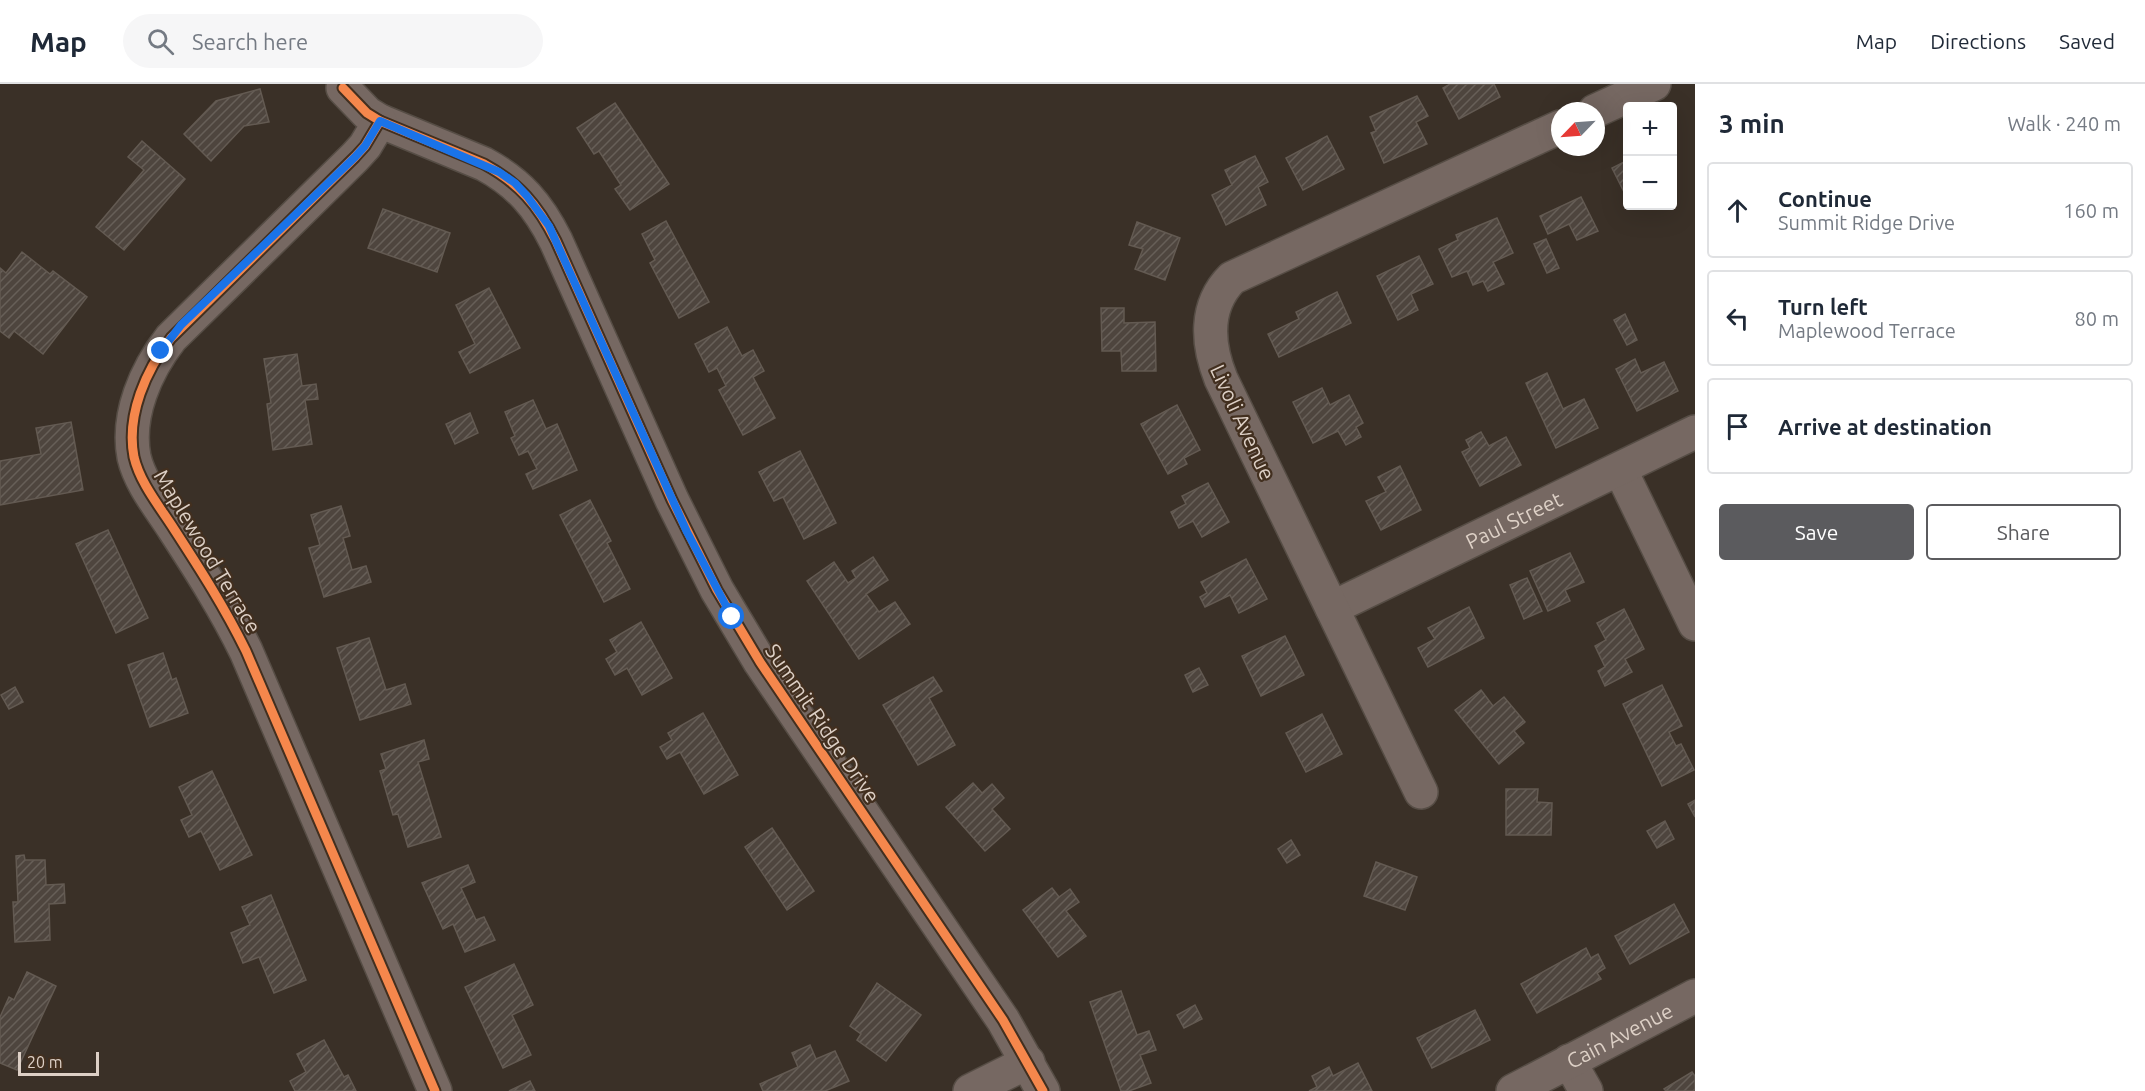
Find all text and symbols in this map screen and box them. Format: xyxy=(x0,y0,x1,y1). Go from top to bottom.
search box xyxy=(123,14,543,68)
icon: search xyxy=(144,25,177,58)
text: Map xyxy=(30,26,87,57)
text: Search here xyxy=(192,29,308,54)
text: Map xyxy=(1856,29,1897,53)
text: Directions xyxy=(1930,29,2026,53)
text: Saved xyxy=(2059,29,2115,53)
north arrow xyxy=(1551,102,1605,156)
map controls xyxy=(1623,102,1677,210)
button: + xyxy=(1623,102,1677,156)
text: 3 min xyxy=(1719,109,1785,138)
text: Walk · 240 m xyxy=(2008,112,2121,135)
button: − xyxy=(1623,156,1677,210)
text: Continue xyxy=(1778,186,1872,211)
icon: ahead xyxy=(1721,194,1754,227)
text: 160 m xyxy=(2063,199,2119,222)
text: Summit Ridge Drive xyxy=(1778,211,1955,234)
text: Turn left xyxy=(1778,294,1868,319)
icon: left xyxy=(1721,302,1754,335)
text: 80 m xyxy=(2075,307,2119,330)
text: Maplewood Terrace xyxy=(1778,319,1956,342)
route end xyxy=(147,337,173,363)
street label: Livoli Avenue xyxy=(1206,361,1280,483)
icon: arrive xyxy=(1721,410,1754,443)
text: Arrive at destination xyxy=(1778,414,1992,439)
street label: Maplewood Terrace xyxy=(150,465,266,637)
street label: Paul Street xyxy=(1462,486,1566,553)
button: Save xyxy=(1719,504,1914,560)
button: Share xyxy=(1926,504,2121,560)
route start xyxy=(718,603,744,629)
street label: Summit Ridge Drive xyxy=(761,639,885,807)
street label: Cain Avenue xyxy=(1562,998,1677,1073)
scale bar xyxy=(18,1049,99,1076)
text: 20 m xyxy=(27,1053,63,1071)

